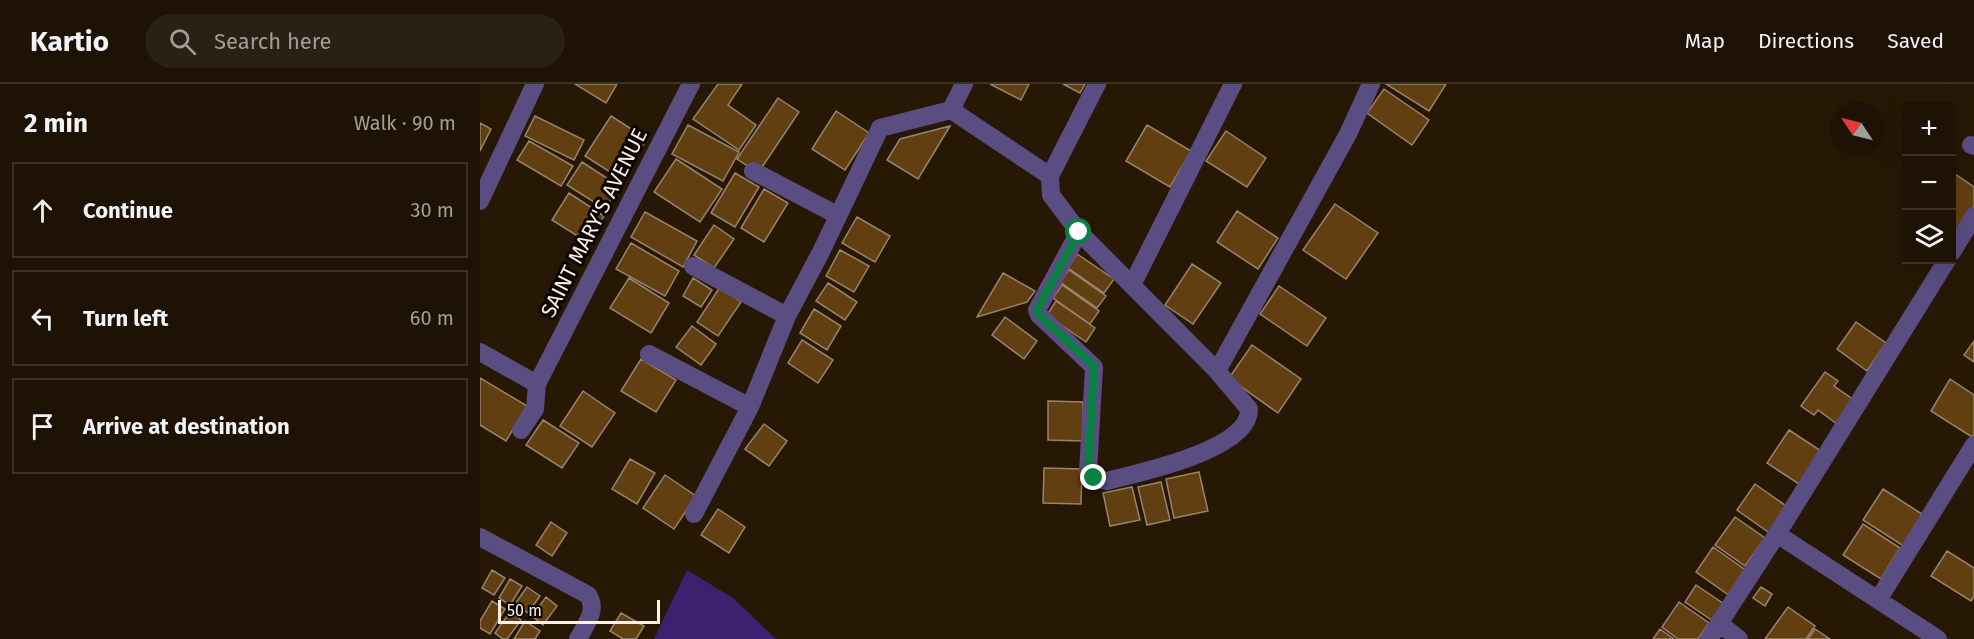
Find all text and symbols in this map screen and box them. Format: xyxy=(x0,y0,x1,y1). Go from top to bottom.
search box xyxy=(145,14,565,68)
text: Kartio xyxy=(30,25,109,58)
icon: search xyxy=(166,25,199,58)
text: Search here xyxy=(214,28,332,55)
text: Map xyxy=(1685,28,1725,54)
text: Directions xyxy=(1758,28,1854,54)
text: Saved xyxy=(1887,28,1944,54)
north arrow xyxy=(1830,102,1884,156)
map controls xyxy=(1902,102,1956,264)
button: + xyxy=(1902,102,1956,156)
text: 2 min xyxy=(24,108,88,139)
text: Walk · 90 m xyxy=(354,111,456,135)
street label: SAINT MARY'S AVENUE xyxy=(535,124,653,322)
button: − xyxy=(1902,156,1956,210)
icon: ahead xyxy=(26,194,59,227)
text: Continue xyxy=(83,197,173,224)
text: 30 m xyxy=(410,198,454,222)
button: layers xyxy=(1902,210,1956,264)
route start xyxy=(1065,218,1091,244)
icon: left xyxy=(26,302,59,335)
text: Turn left xyxy=(83,305,168,332)
text: 60 m xyxy=(410,306,454,330)
icon: arrive xyxy=(26,410,59,443)
text: Arrive at destination xyxy=(83,413,290,440)
route end xyxy=(1080,464,1106,490)
scale bar xyxy=(498,597,660,624)
text: 50 m xyxy=(507,601,542,620)

